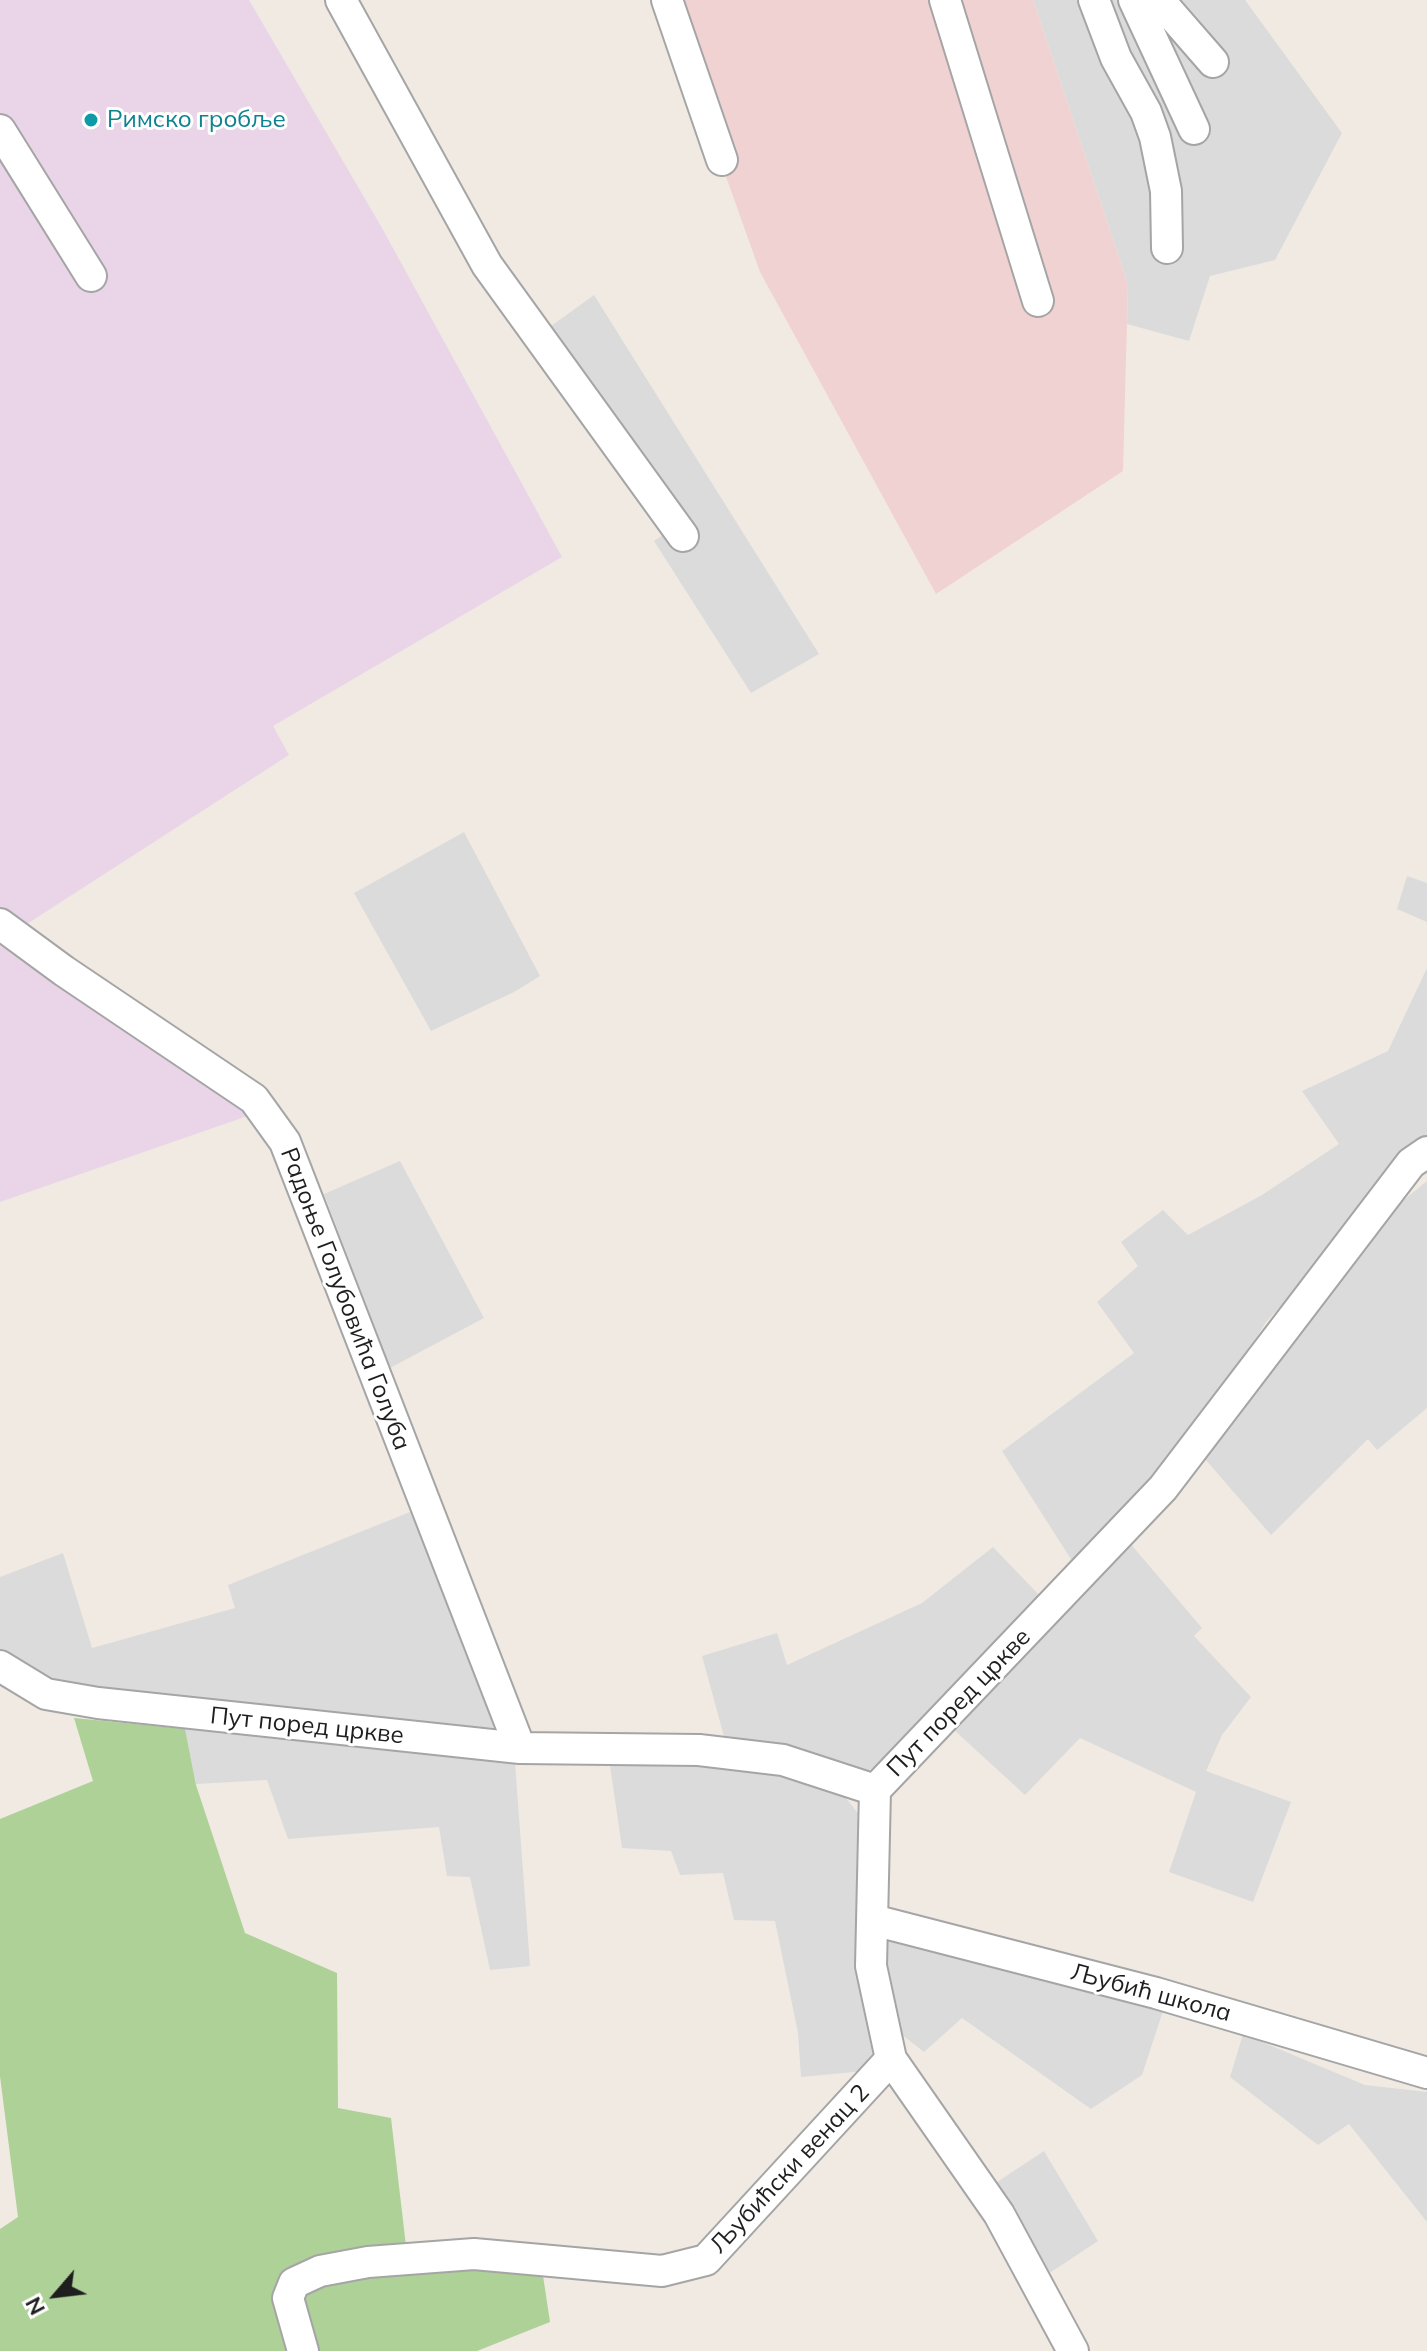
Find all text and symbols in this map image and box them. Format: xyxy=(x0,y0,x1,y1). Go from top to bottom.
place label: Римско гробље xyxy=(107,106,286,134)
marker: Римско гробље xyxy=(82,111,100,129)
street label: Радоње Голубовића Голуба xyxy=(274,1144,416,1454)
street label: Пут поред цркве xyxy=(881,1623,1037,1783)
street label: Пут поред цркве xyxy=(209,1702,405,1750)
street label: Љубић школа xyxy=(1068,1958,1234,2028)
street label: Љубићски венац 2 xyxy=(704,2079,876,2259)
north arrow xyxy=(16,2255,96,2335)
text: N xyxy=(19,2292,51,2320)

